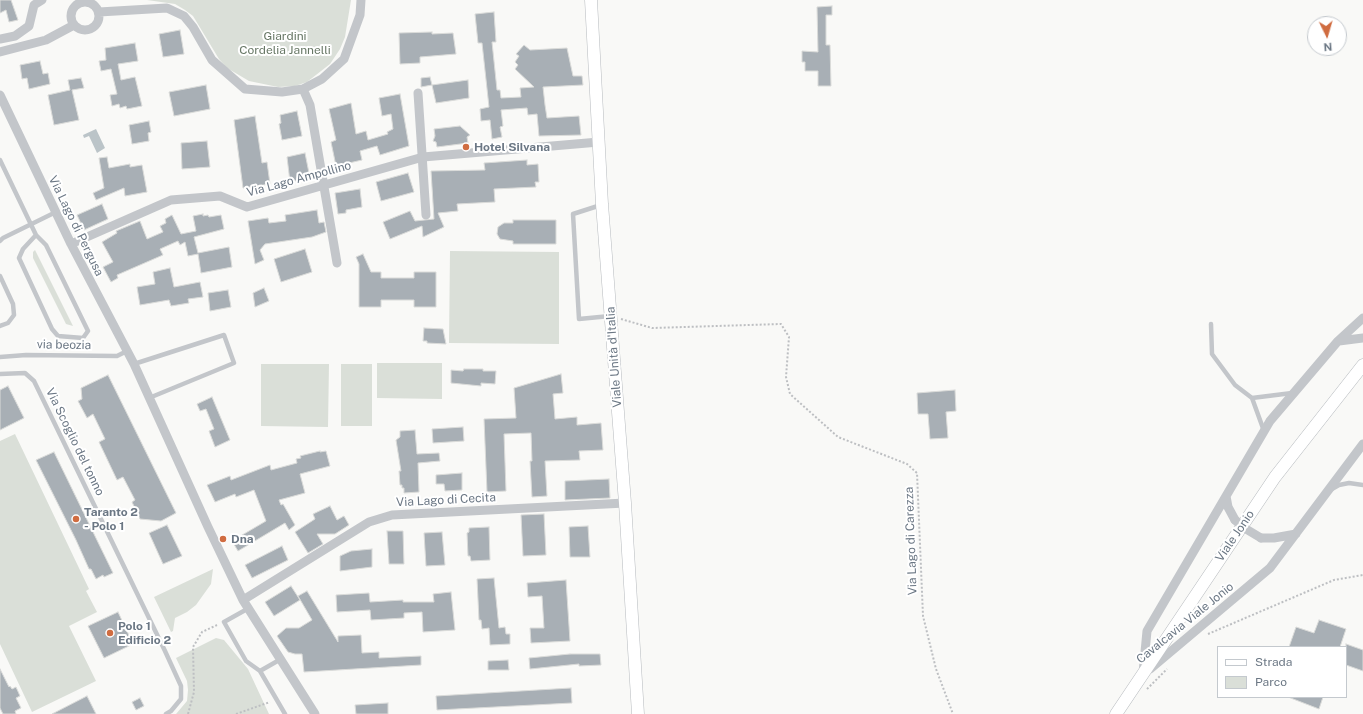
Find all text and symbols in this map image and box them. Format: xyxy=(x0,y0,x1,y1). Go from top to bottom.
north arrow xyxy=(1307,16,1347,56)
park label: Giardini Cordelia Jannelli xyxy=(239,29,331,57)
text: N xyxy=(1323,41,1333,53)
place label: Hotel Silvana xyxy=(474,140,550,154)
marker: Hotel Silvana xyxy=(461,142,471,152)
street label: Via Lago Ampollino xyxy=(245,158,353,200)
street label: Via Lago di Pergusa xyxy=(45,173,107,279)
street label: Viale Unità d'Italia xyxy=(603,306,625,408)
street label: via beozia xyxy=(37,337,91,353)
street label: Via Scoglio del tonno xyxy=(43,386,107,498)
street label: Via Lago di Carezza xyxy=(902,487,920,595)
street label: Via Lago di Cecita xyxy=(396,490,496,510)
place label: Taranto 2 - Polo 1 xyxy=(84,505,138,533)
street label: Viale Jonio xyxy=(1213,508,1257,564)
marker: Taranto 2 - Polo 1 xyxy=(71,514,81,524)
place label: Dna xyxy=(231,532,254,546)
marker: Dna xyxy=(218,534,228,544)
street label: Cavalcavia Viale Jonio xyxy=(1134,579,1236,667)
place label: Polo 1 Edificio 2 xyxy=(118,619,171,647)
marker: Polo 1 Edificio 2 xyxy=(105,628,115,638)
legend xyxy=(1217,646,1347,698)
text: Strada xyxy=(1255,655,1292,669)
text: Parco xyxy=(1255,675,1287,689)

